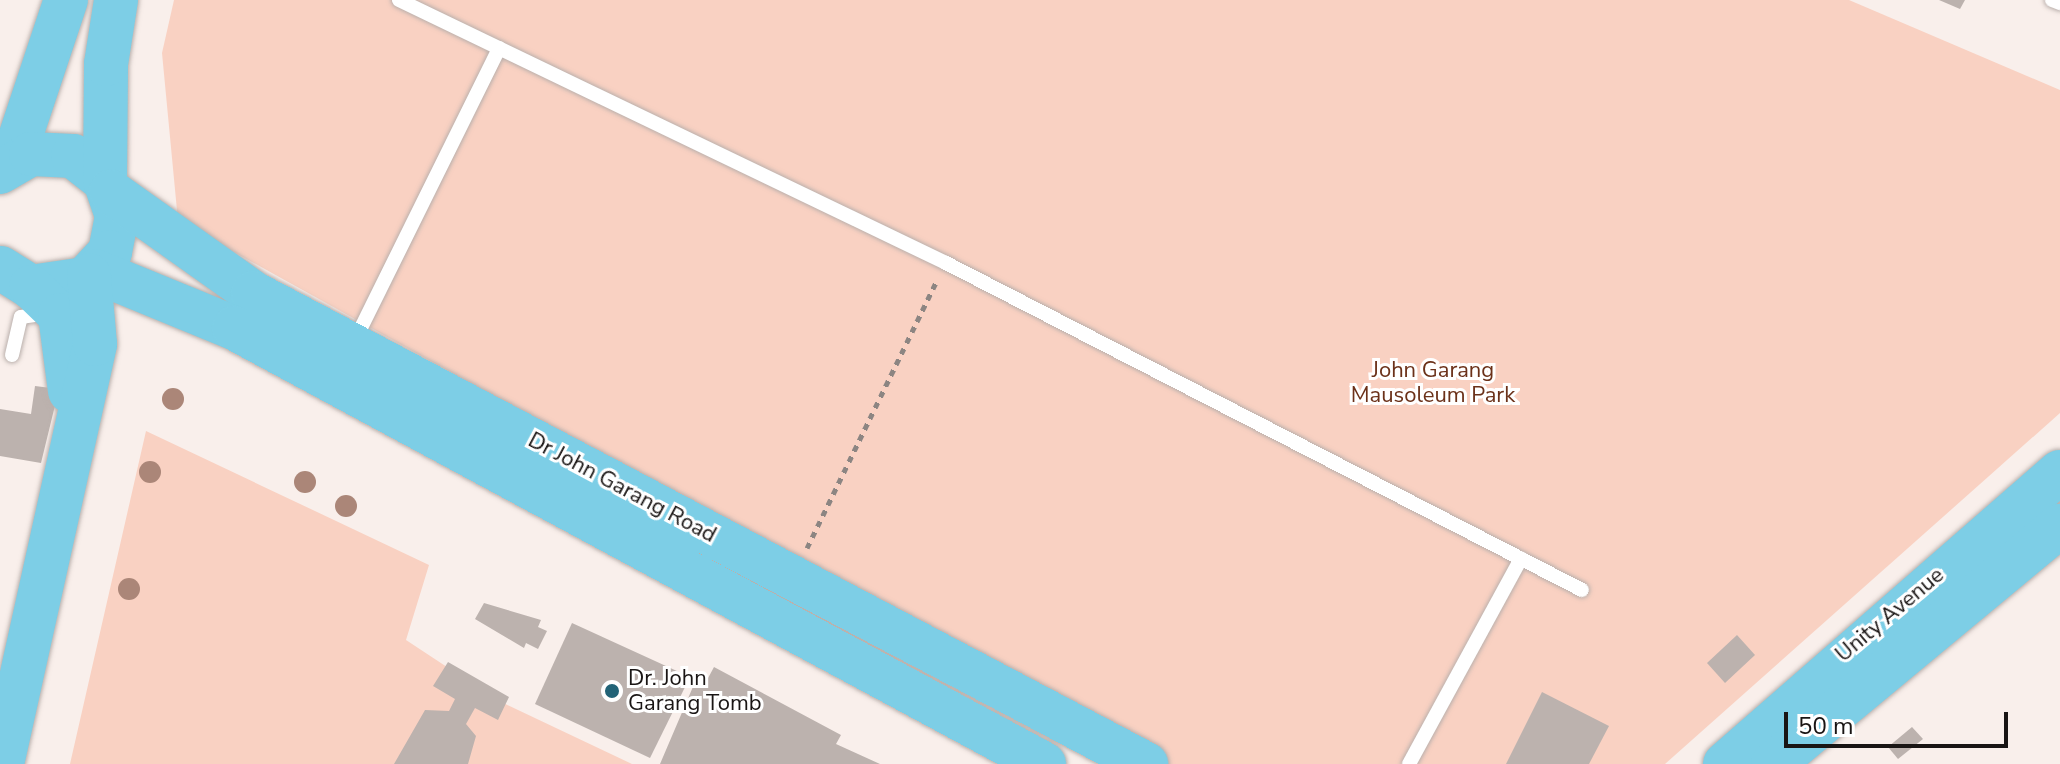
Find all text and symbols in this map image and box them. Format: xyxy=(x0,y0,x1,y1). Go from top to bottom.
park label: John Garang Mausoleum Park xyxy=(1351,357,1515,408)
street label: Dr John Garang Road xyxy=(523,427,721,549)
street label: Unity Avenue xyxy=(1830,562,1950,668)
place label: Dr. John Garang Tomb xyxy=(628,665,762,716)
marker: Dr. John Garang Tomb xyxy=(603,682,621,700)
scale bar xyxy=(1788,696,2012,746)
text: 50 m xyxy=(1798,710,1854,742)

